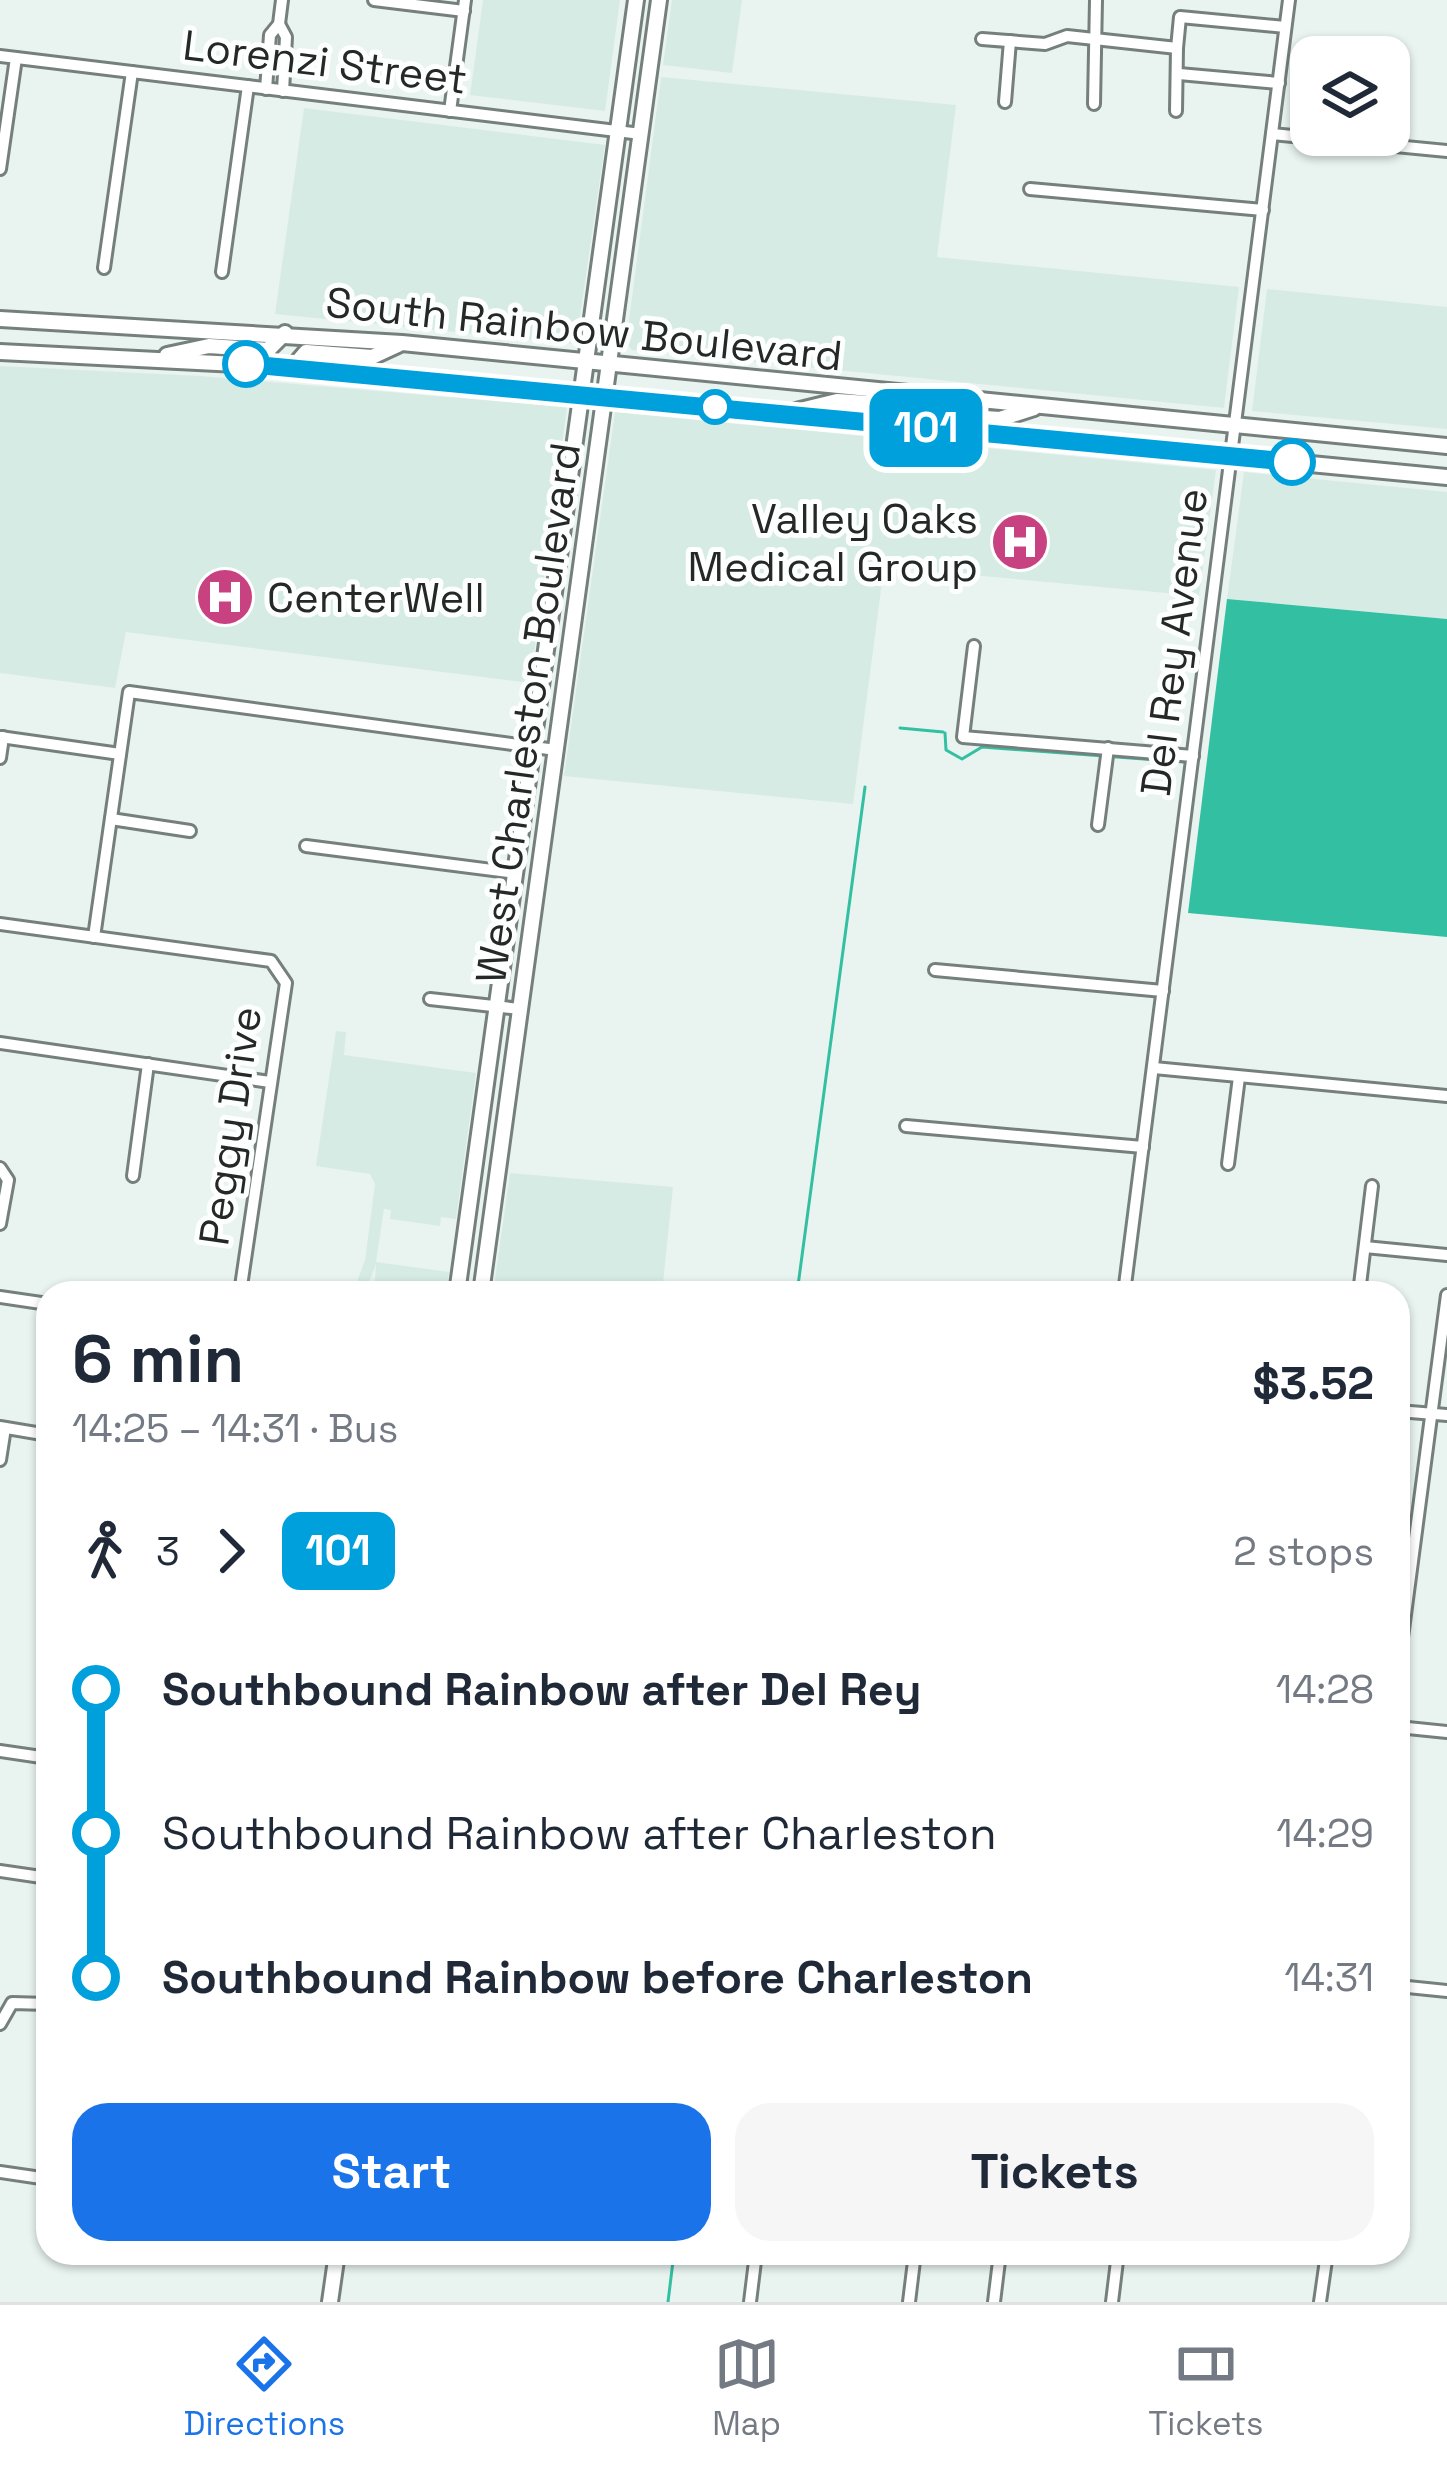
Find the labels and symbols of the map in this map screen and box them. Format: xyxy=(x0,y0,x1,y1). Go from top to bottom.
street label: Lorenzi Street xyxy=(180,18,470,106)
street label: South Rainbow Boulevard xyxy=(323,276,845,382)
unlabelled marker xyxy=(224,342,268,386)
line badge: 101 xyxy=(857,389,995,467)
unlabelled marker xyxy=(699,391,731,423)
street label: West Charleston Boulevard xyxy=(464,439,592,987)
unlabelled marker xyxy=(1270,440,1314,484)
street label: Del Rey Avenue xyxy=(1129,485,1219,799)
place label: Valley Oaks Medical Group xyxy=(688,492,978,593)
hospital icon: Valley Oaks Medical Group xyxy=(989,511,1051,573)
hospital icon: CenterWell xyxy=(194,566,256,628)
place label: CenterWell xyxy=(267,571,485,624)
street label: Peggy Drive xyxy=(187,1003,273,1249)

